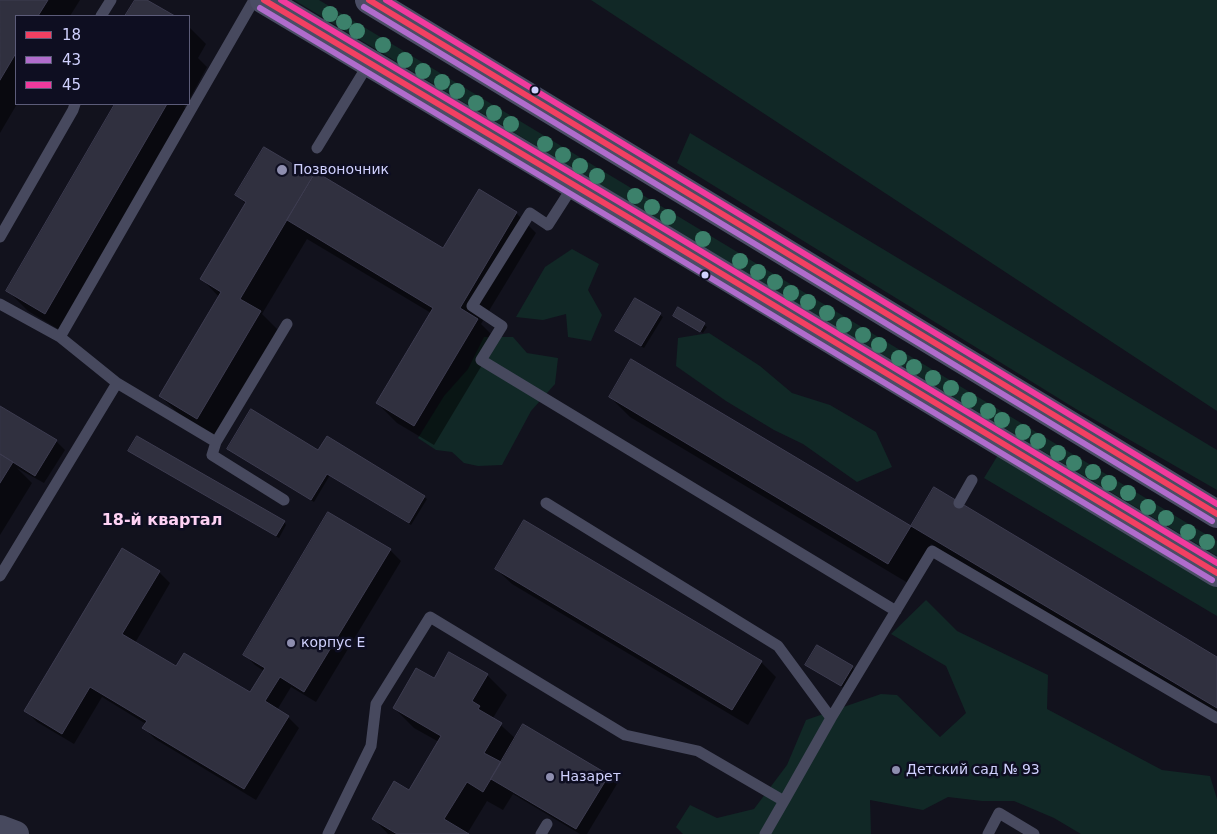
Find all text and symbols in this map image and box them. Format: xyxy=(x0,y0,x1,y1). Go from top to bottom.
legend xyxy=(15,15,190,105)
text: 18 xyxy=(62,26,81,44)
text: 43 xyxy=(62,51,81,69)
text: 45 xyxy=(62,76,81,94)
unlabelled marker xyxy=(530,85,540,95)
place label: Позвоночник xyxy=(293,162,389,178)
marker: Позвоночник xyxy=(275,163,289,177)
unlabelled marker xyxy=(700,270,710,280)
district label: 18-й квартал xyxy=(102,511,222,531)
place label: корпус Е xyxy=(301,635,365,651)
marker: корпус Е xyxy=(285,637,297,649)
place label: Детский сад № 93 xyxy=(906,762,1040,778)
marker: Детский сад № 93 xyxy=(890,764,902,776)
place label: Назарет xyxy=(560,769,621,785)
marker: Назарет xyxy=(544,771,556,783)

